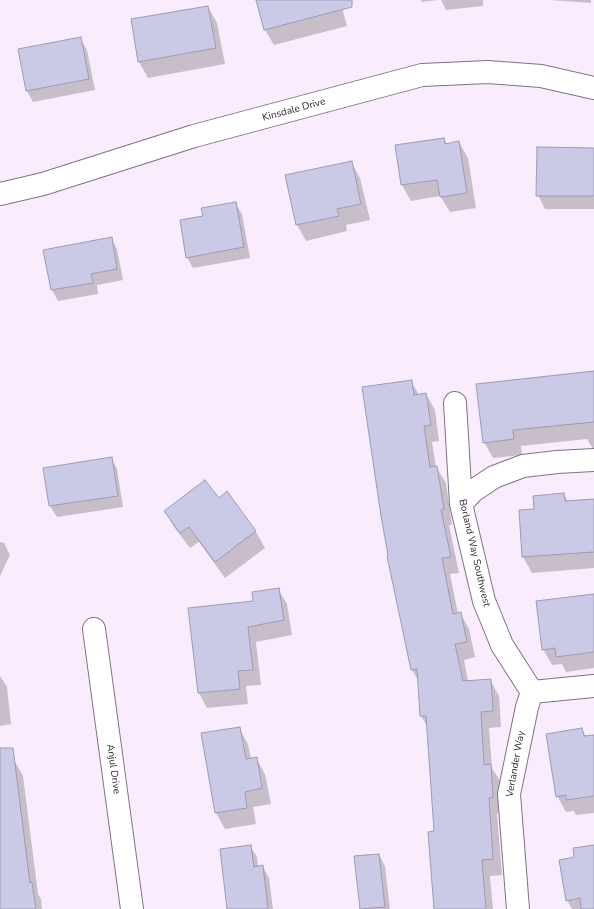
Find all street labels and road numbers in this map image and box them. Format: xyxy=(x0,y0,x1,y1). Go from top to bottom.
street label: Kinsdale Drive xyxy=(261,96,327,124)
street label: Borland Way Southwest xyxy=(456,498,492,608)
street label: Verlander Way xyxy=(504,730,528,798)
street label: Anjul Drive xyxy=(104,743,122,795)

